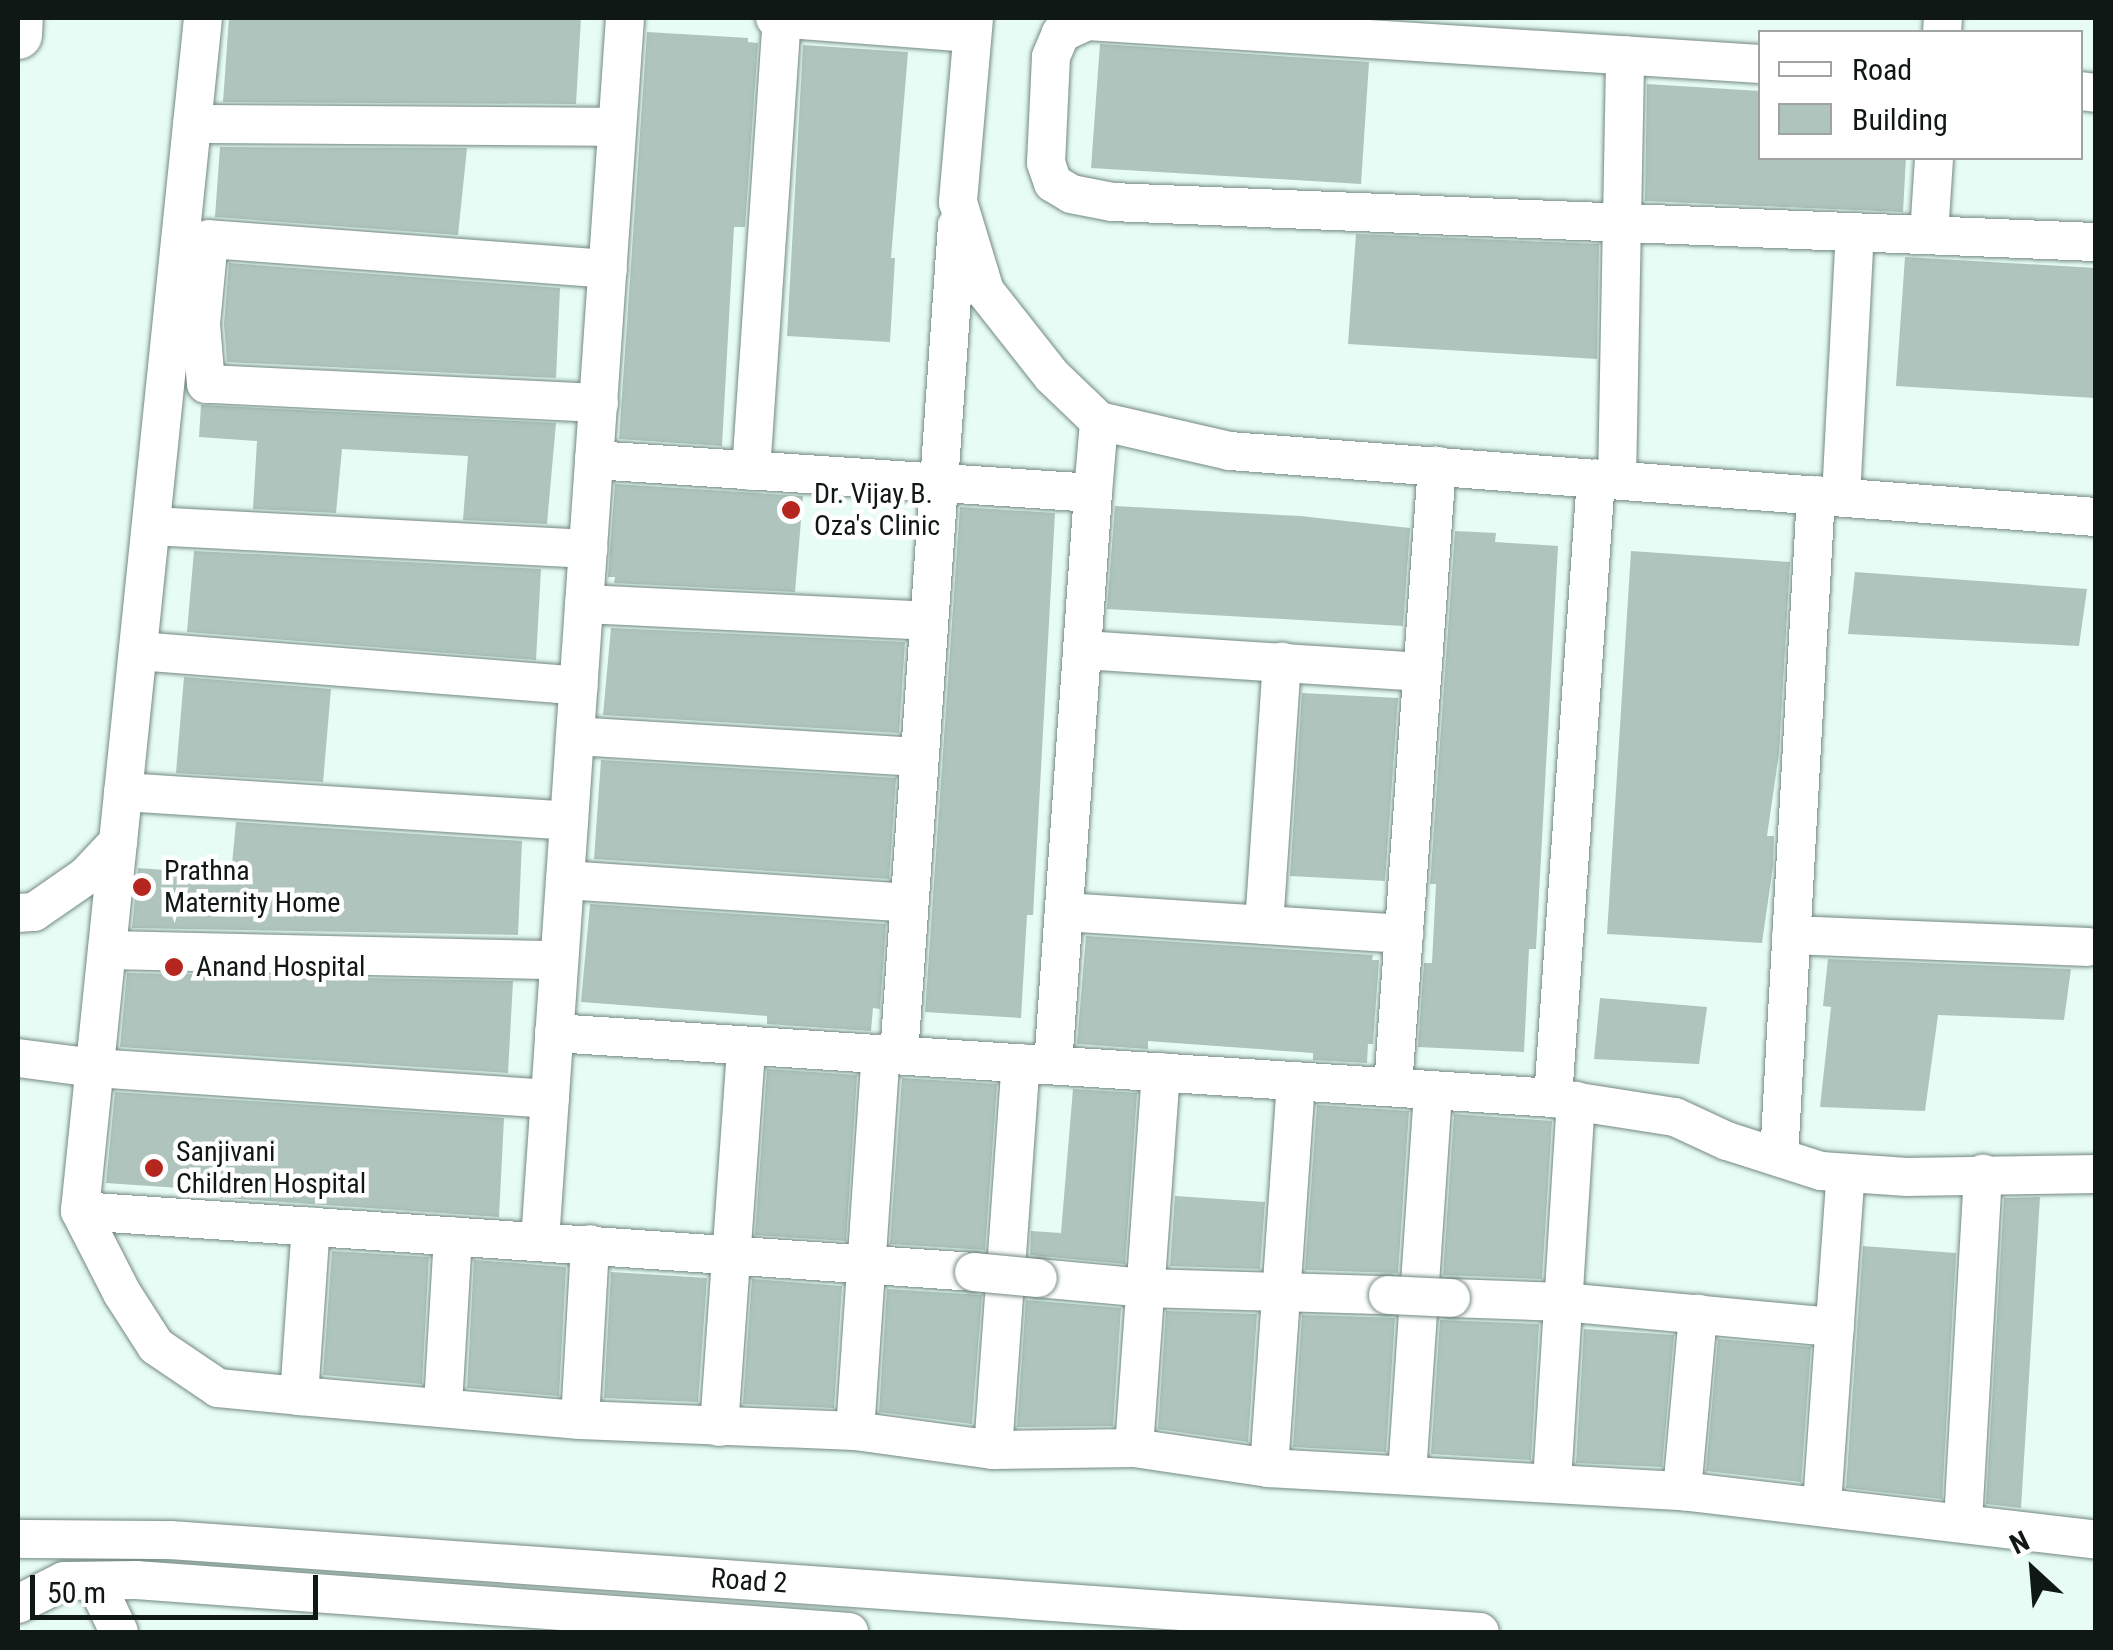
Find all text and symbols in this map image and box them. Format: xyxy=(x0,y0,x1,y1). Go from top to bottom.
legend xyxy=(1758,30,2083,160)
text: Road xyxy=(1852,52,1912,87)
text: Building xyxy=(1852,102,1948,137)
place label: Dr. Vijay B. Oza's Clinic xyxy=(814,477,940,543)
marker: Dr. Vijay B. Oza's Clinic xyxy=(778,497,804,523)
place label: Prathna Maternity Home xyxy=(164,854,340,920)
marker: Prathna Maternity Home xyxy=(129,874,155,900)
place label: Anand Hospital xyxy=(196,950,366,984)
marker: Anand Hospital xyxy=(161,954,187,980)
place label: Sanjivani Children Hospital xyxy=(176,1135,366,1201)
marker: Sanjivani Children Hospital xyxy=(141,1155,167,1181)
north arrow xyxy=(1983,1520,2083,1620)
text: N xyxy=(2005,1524,2035,1561)
scale bar xyxy=(35,1555,322,1617)
street label: Road 2 xyxy=(710,1562,788,1600)
text: 50 m xyxy=(47,1575,106,1610)

